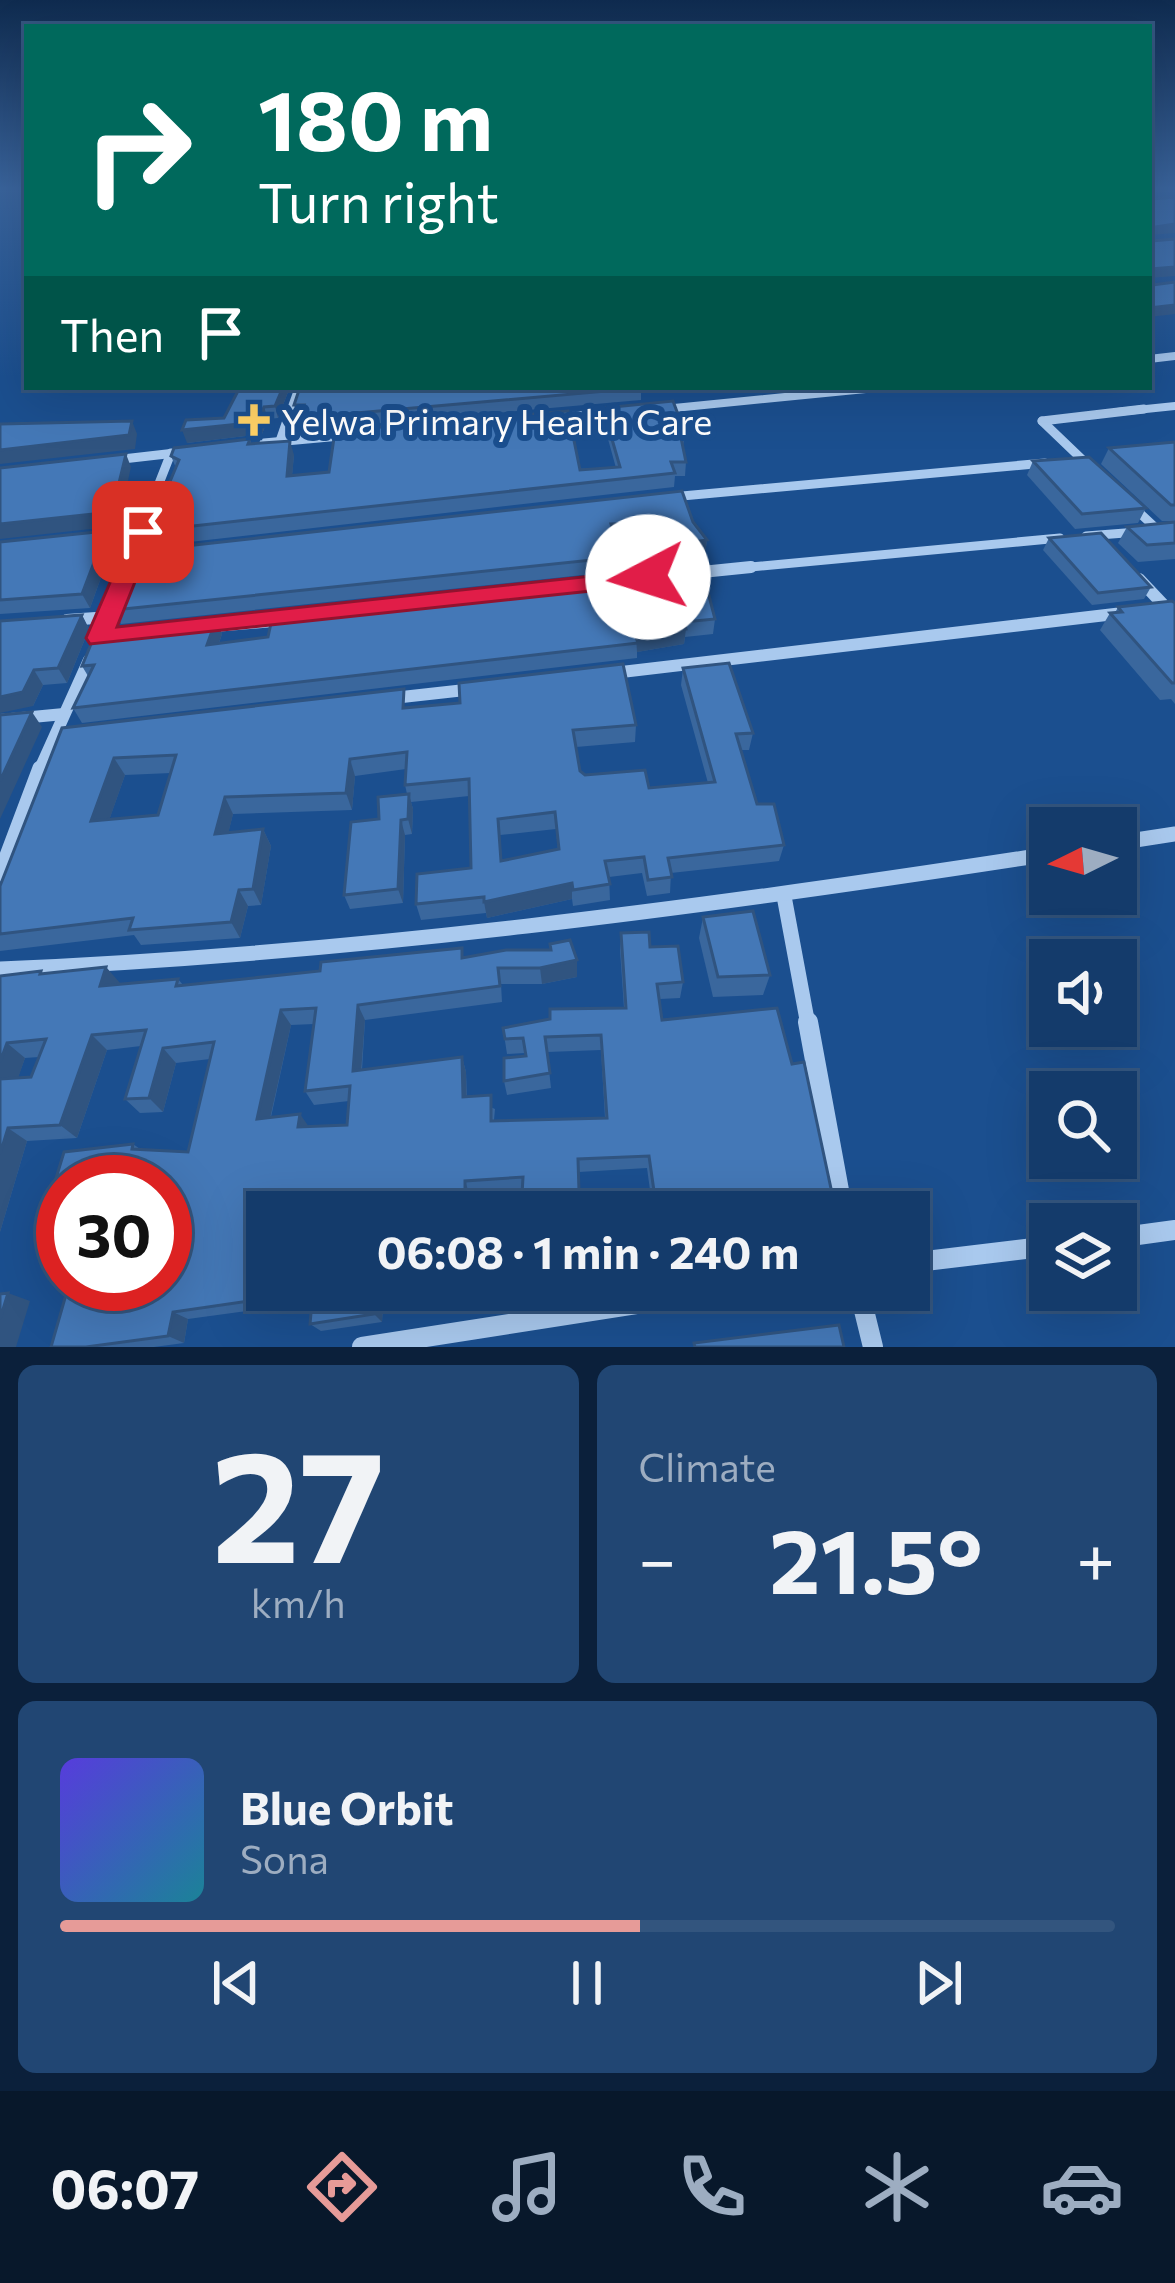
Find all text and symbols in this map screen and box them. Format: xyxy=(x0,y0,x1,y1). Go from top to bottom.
text: 180 m xyxy=(258,66,493,168)
icon: right xyxy=(60,72,216,228)
text: Turn right xyxy=(258,168,499,234)
icon: arrive xyxy=(188,300,254,366)
text: Then xyxy=(60,306,164,361)
place label: Yelwa Primary Health Care xyxy=(281,398,712,442)
marker: Yelwa Primary Health Care xyxy=(238,404,270,436)
pin xyxy=(92,481,194,583)
icon: arrive xyxy=(110,499,176,565)
position arrow xyxy=(585,514,711,640)
north arrow xyxy=(1029,807,1137,915)
map controls xyxy=(1029,807,1137,1311)
button: sound xyxy=(1029,939,1137,1047)
button: search xyxy=(1029,1071,1137,1179)
speed limit sign: 30 xyxy=(36,1155,192,1311)
button: layers xyxy=(1029,1203,1137,1311)
text: 06:08 · 1 min · 240 m xyxy=(377,1223,799,1278)
text: 27 xyxy=(211,1404,385,1595)
text: Climate xyxy=(639,1442,776,1490)
text: 21.5° xyxy=(769,1502,983,1613)
text: − xyxy=(639,1517,676,1598)
text: + xyxy=(1076,1517,1115,1598)
text: km/h xyxy=(251,1578,346,1626)
text: Blue Orbit xyxy=(240,1779,453,1834)
text: Sona xyxy=(240,1834,329,1882)
icon: previous xyxy=(203,1950,269,2016)
icon: pause xyxy=(554,1950,620,2016)
icon: next xyxy=(906,1950,972,2016)
icon: directions xyxy=(300,2145,384,2229)
icon: music xyxy=(485,2145,569,2229)
icon: phone xyxy=(670,2145,754,2229)
icon: climate xyxy=(855,2145,939,2229)
icon: car xyxy=(1040,2145,1124,2229)
text: 06:07 xyxy=(51,2154,199,2220)

